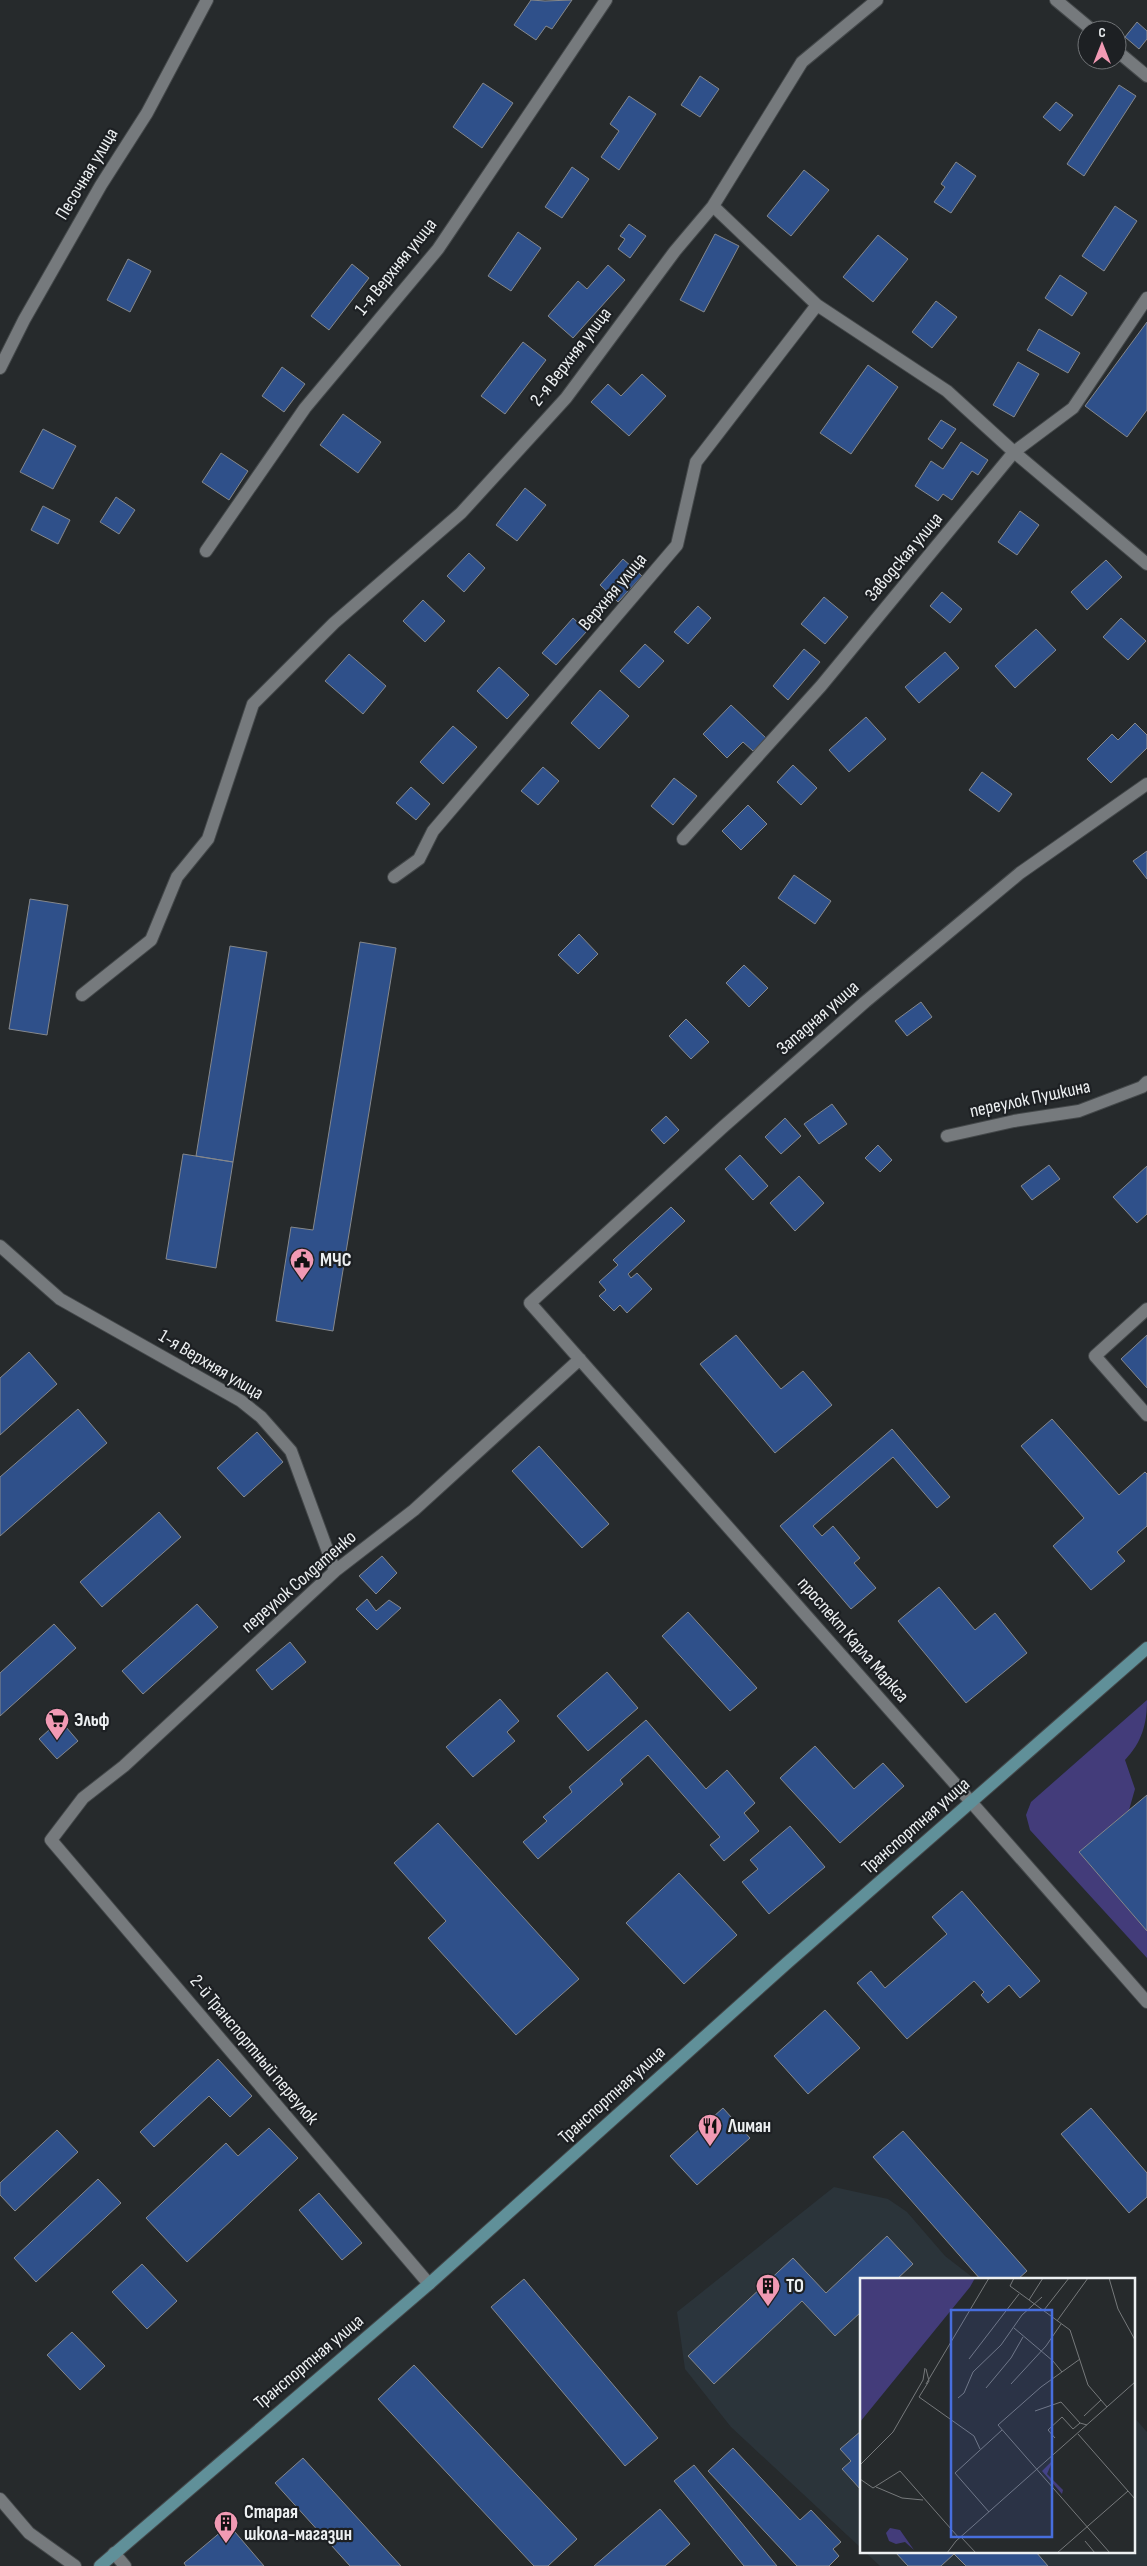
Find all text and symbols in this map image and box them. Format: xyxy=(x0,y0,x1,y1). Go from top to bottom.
north arrow xyxy=(1077,20,1127,70)
text: С xyxy=(1098,24,1106,41)
street label: Песочная улица xyxy=(51,124,123,224)
street label: 1-я Верхняя улица xyxy=(350,214,442,320)
street label: 2-я Верхняя улица xyxy=(525,303,617,411)
street label: Заводская улица xyxy=(860,508,948,606)
street label: Верхняя улица xyxy=(574,549,652,635)
street label: Западная улица xyxy=(772,976,864,1060)
street label: переулок Пушкина xyxy=(968,1075,1092,1123)
public building icon: МЧС xyxy=(289,1247,315,1281)
place label: МЧС xyxy=(320,1249,352,1272)
street label: 1-я Верхняя улица xyxy=(155,1325,267,1405)
street label: переулок Солдатенко xyxy=(237,1526,361,1638)
street label: проспект Карла Маркса xyxy=(792,1573,914,1707)
supermarket icon: Эльф xyxy=(44,1707,70,1741)
place label: Эльф xyxy=(74,1709,110,1732)
street label: Транспортная улица xyxy=(857,1773,975,1879)
street label: 2-й Транспортный переулок xyxy=(185,1970,324,2130)
street label: Транспортная улица xyxy=(554,2041,670,2149)
restaurant icon: Лиман xyxy=(697,2113,723,2147)
place label: Лиман xyxy=(727,2115,771,2138)
building icon: ТО xyxy=(755,2273,781,2307)
place label: ТО xyxy=(786,2275,804,2298)
inset map xyxy=(860,2278,1134,2554)
street label: Транспортная улица xyxy=(250,2310,368,2414)
place label: Старая школа-магазин xyxy=(244,2501,352,2546)
building icon: Старая школа-магазин xyxy=(213,2510,239,2544)

